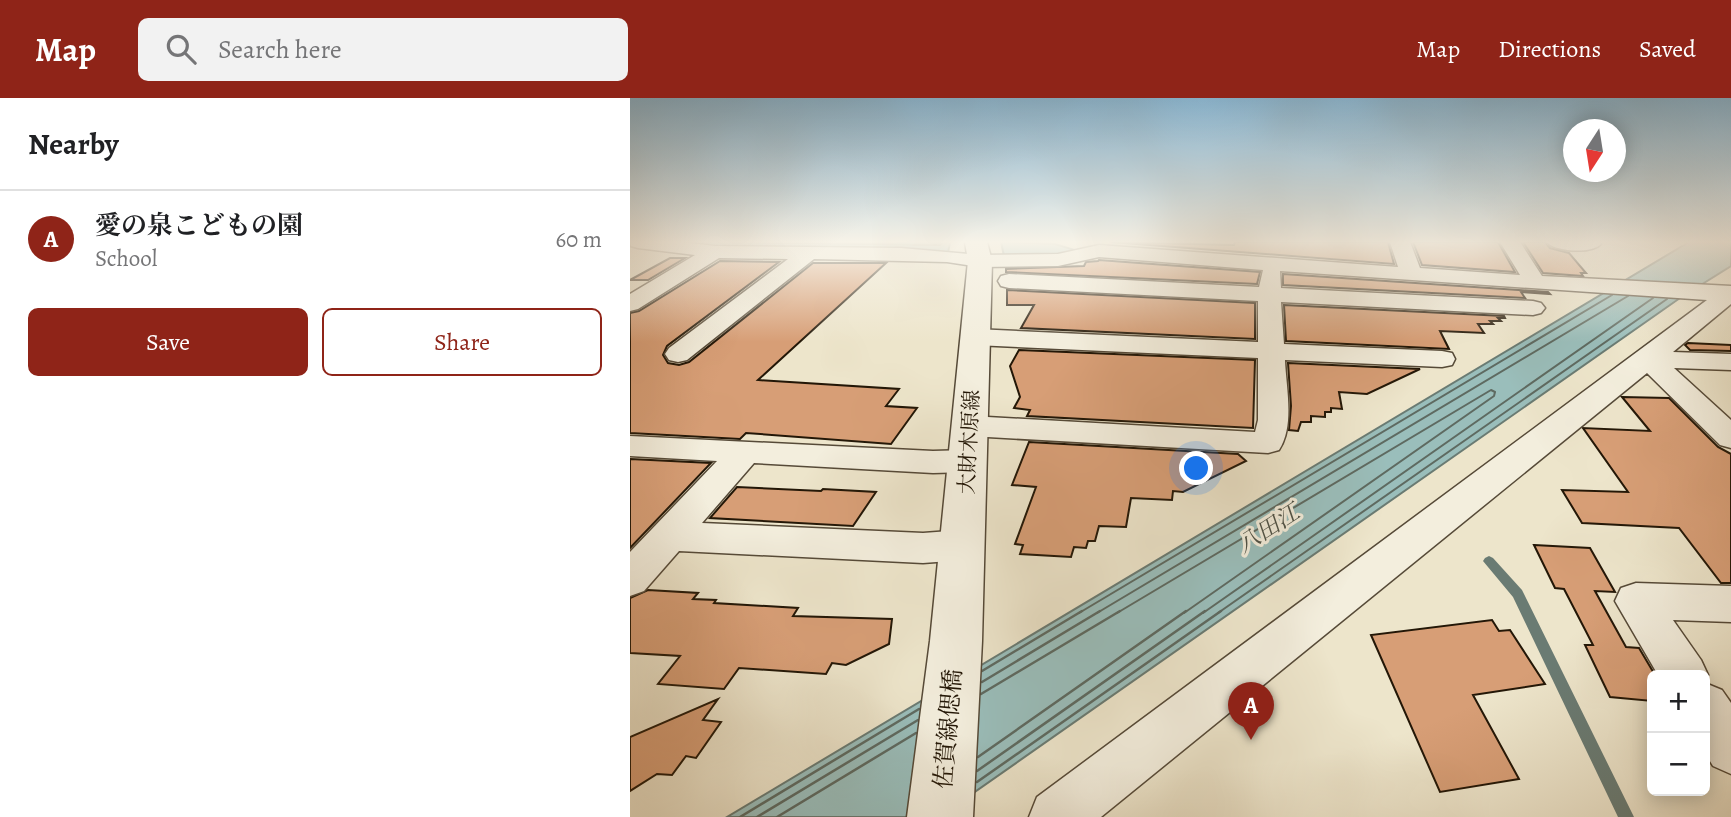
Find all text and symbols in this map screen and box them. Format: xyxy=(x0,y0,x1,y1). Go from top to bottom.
search box xyxy=(138,18,628,81)
text: Map xyxy=(35,27,96,72)
icon: search xyxy=(162,30,200,68)
text: Search here xyxy=(218,32,342,67)
text: Map xyxy=(1416,33,1460,65)
text: Directions xyxy=(1498,33,1601,65)
text: Saved xyxy=(1639,33,1696,65)
north arrow xyxy=(1563,119,1626,182)
text: Nearby xyxy=(28,124,119,164)
text: 愛の泉こどもの園 xyxy=(95,208,303,243)
text: A xyxy=(44,224,58,255)
text: 60 m xyxy=(555,224,602,255)
text: School xyxy=(95,243,157,274)
button: Save xyxy=(28,308,308,376)
button: Share xyxy=(322,308,602,376)
street label: 大財木原線 xyxy=(952,389,986,495)
your location xyxy=(1179,451,1213,485)
water label: 八田江 xyxy=(1231,496,1308,561)
street label: 佐賀線偲橋 xyxy=(927,668,969,790)
map controls xyxy=(1647,670,1710,796)
button: + xyxy=(1647,670,1710,733)
pin: A xyxy=(1228,682,1274,740)
button: − xyxy=(1647,733,1710,796)

